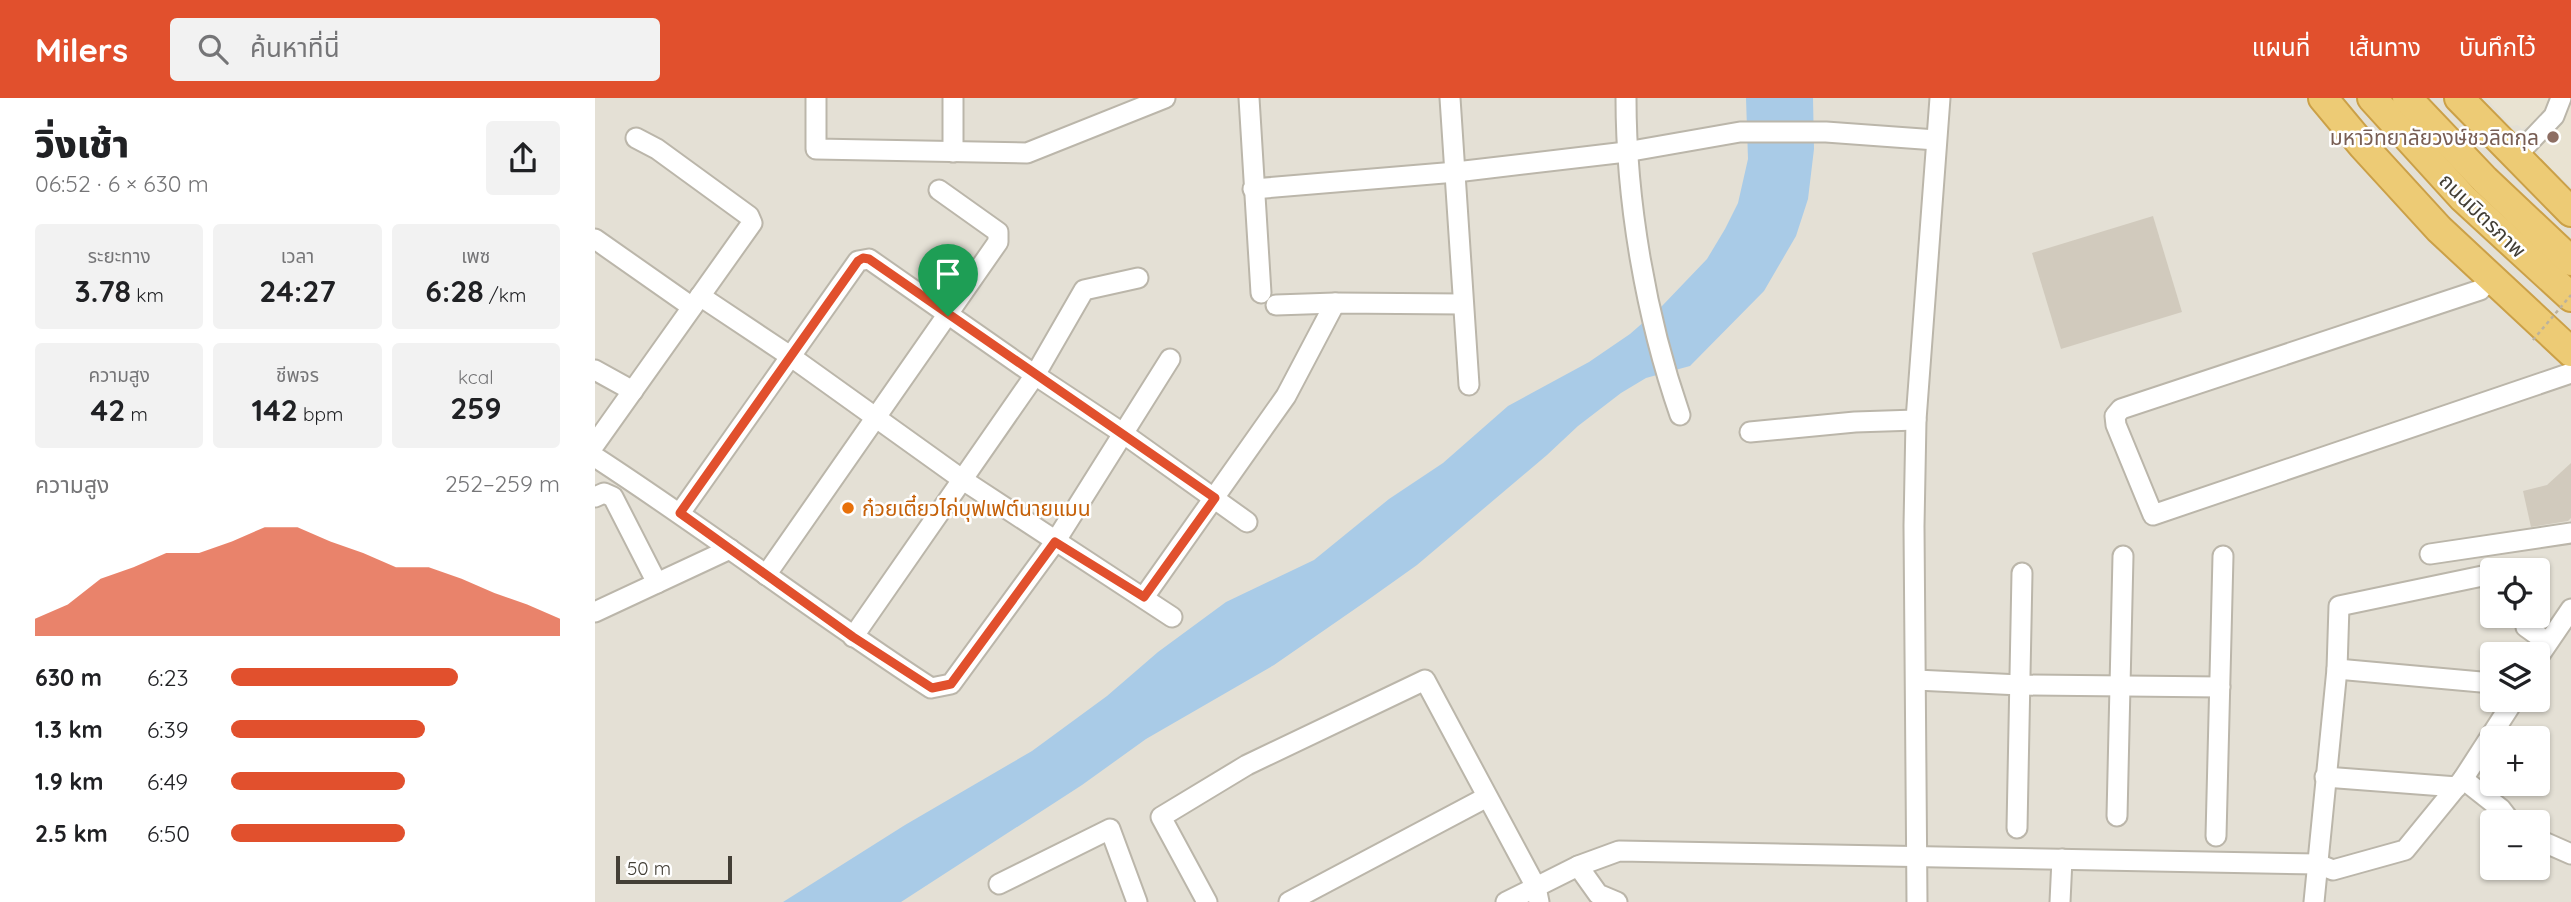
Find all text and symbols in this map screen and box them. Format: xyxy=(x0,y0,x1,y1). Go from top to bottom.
search box xyxy=(170,18,660,81)
text: Milers xyxy=(35,29,128,70)
icon: search xyxy=(194,30,232,68)
text: ค้นหาที่นี่ xyxy=(250,31,340,64)
text: แผนที่ xyxy=(2252,32,2310,62)
text: เส้นทาง xyxy=(2348,32,2421,62)
text: บันทึกไว้ xyxy=(2459,32,2536,62)
text: วิ่งเช้า xyxy=(35,119,129,167)
button: share xyxy=(486,121,560,195)
place label: มหาวิทยาลัยวงษ์ชวลิตกุล xyxy=(2330,124,2539,151)
marker: มหาวิทยาลัยวงษ์ชวลิตกุล xyxy=(2545,129,2561,145)
street label: ถนนมิตรภาพ xyxy=(2434,167,2532,263)
text: 06:52 · 6 × 630 m xyxy=(35,169,209,198)
text: ระยะทาง xyxy=(88,244,151,268)
text: เวลา xyxy=(281,244,314,268)
text: เพซ xyxy=(461,244,490,268)
pin xyxy=(918,244,978,316)
icon: arrive xyxy=(929,255,967,293)
text: 3.78 xyxy=(75,272,131,310)
text: 24:27 xyxy=(259,272,336,310)
text: 6:28 xyxy=(425,272,484,310)
text: km xyxy=(131,283,164,307)
text: /km xyxy=(484,283,526,307)
text: ความสูง xyxy=(88,363,150,387)
text: ชีพจร xyxy=(276,363,319,387)
text: kcal xyxy=(458,365,494,389)
text: 259 xyxy=(450,389,502,427)
text: 42 xyxy=(91,391,125,429)
text: 142 xyxy=(252,391,298,429)
text: m xyxy=(125,402,148,426)
text: bpm xyxy=(298,402,343,426)
text: 252–259 m xyxy=(445,469,560,498)
text: ความสูง xyxy=(35,470,109,499)
place label: ก๋วยเตี๋ยวไก่บุฟเฟต์นายแมน xyxy=(862,494,1091,522)
marker: ก๋วยเตี๋ยวไก่บุฟเฟต์นายแมน xyxy=(840,500,856,516)
map controls xyxy=(2480,558,2550,880)
button: locate xyxy=(2480,558,2550,628)
button: layers xyxy=(2480,642,2550,712)
text: 630 m xyxy=(35,663,102,692)
text: 6:23 xyxy=(147,663,188,692)
text: 1.3 km xyxy=(35,715,103,744)
text: 6:39 xyxy=(147,715,189,744)
button: + xyxy=(2480,726,2550,796)
text: 1.9 km xyxy=(35,767,103,796)
text: 6:49 xyxy=(147,767,188,796)
button: − xyxy=(2480,810,2550,880)
text: 2.5 km xyxy=(35,819,108,848)
text: 6:50 xyxy=(147,819,190,848)
scale bar xyxy=(616,853,731,885)
text: 50 m xyxy=(627,856,671,880)

